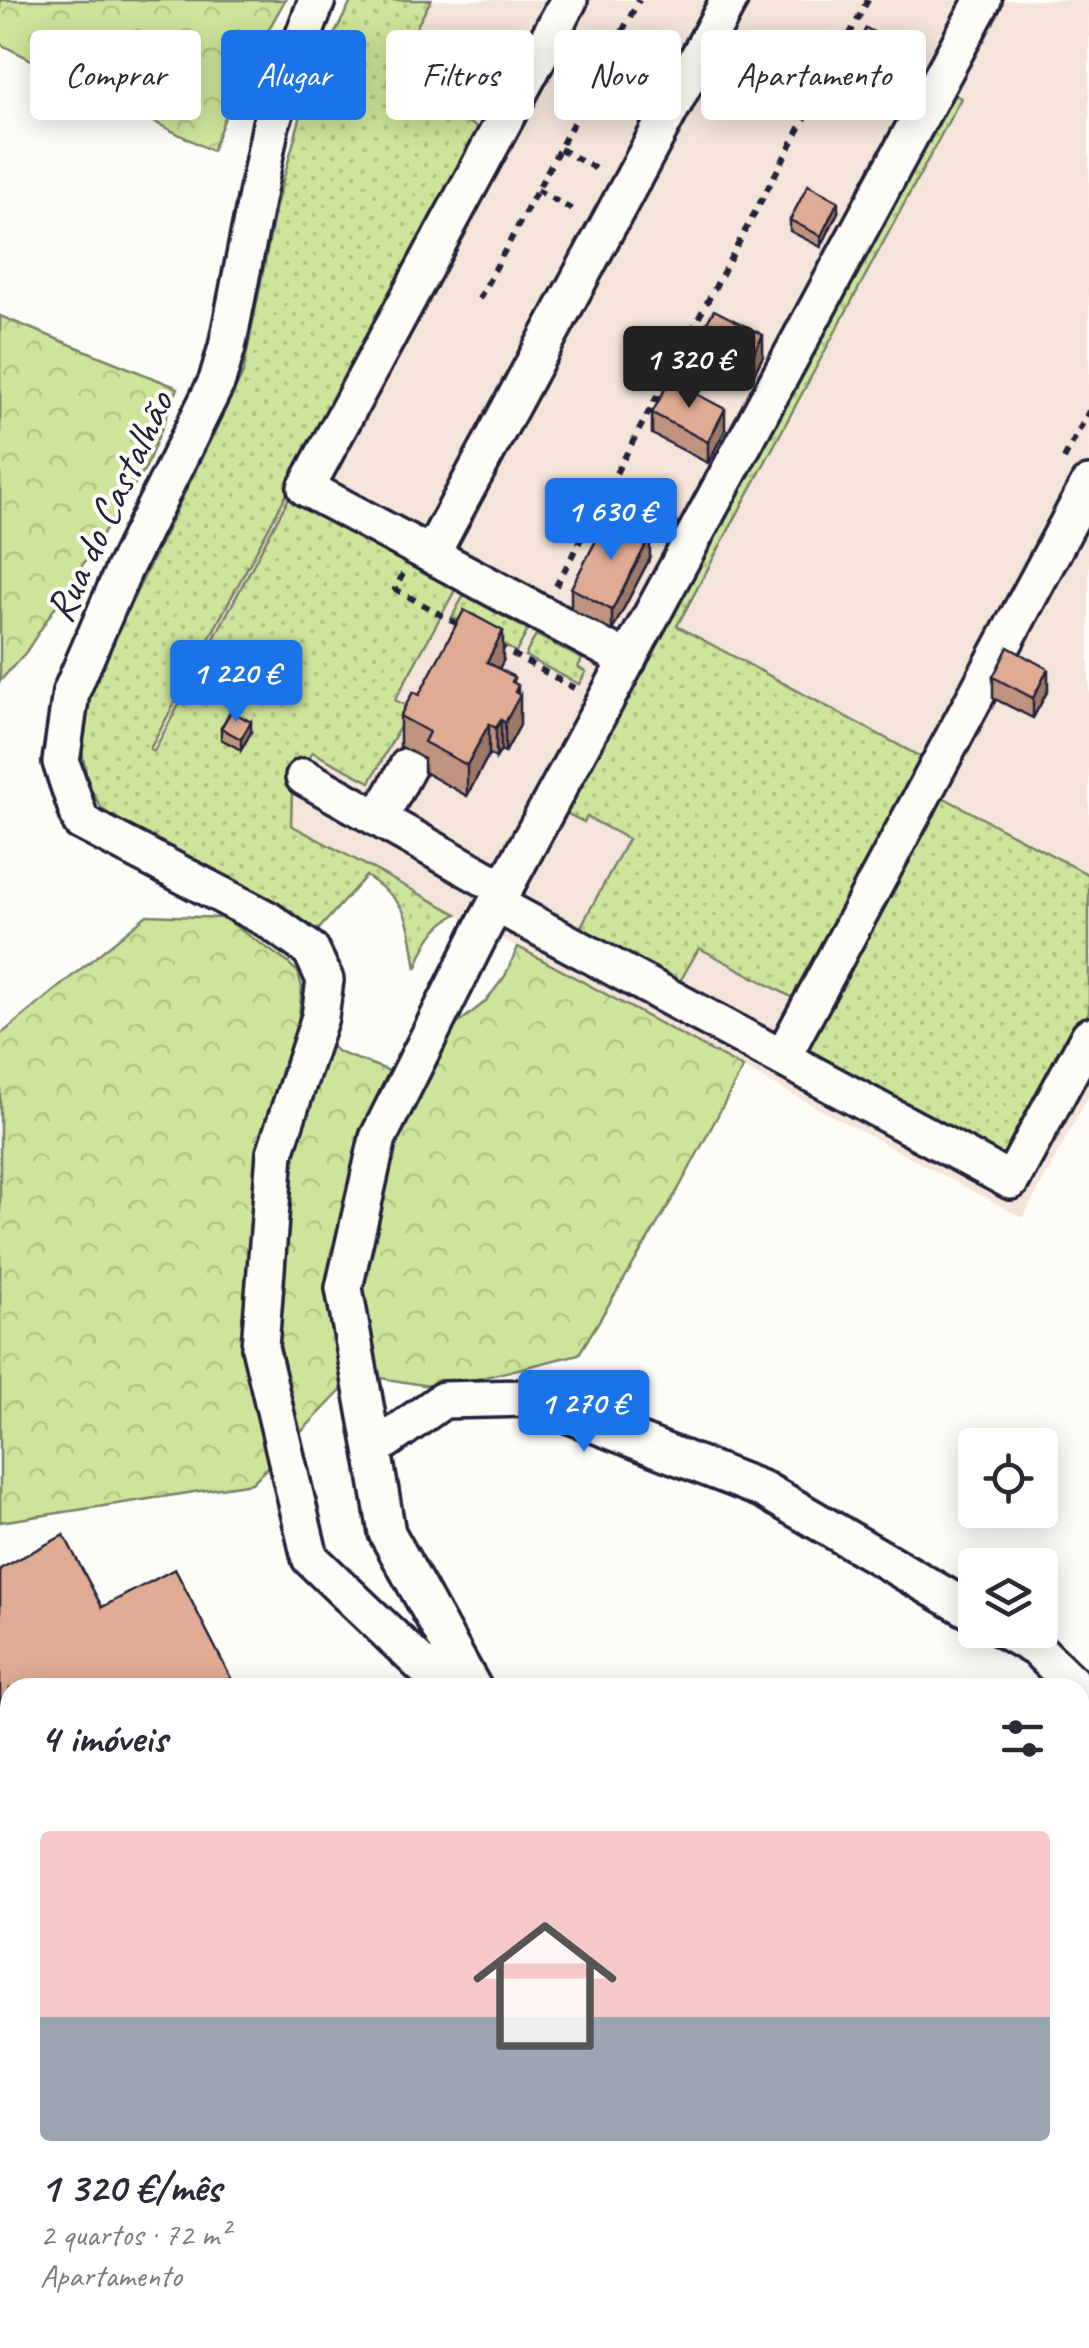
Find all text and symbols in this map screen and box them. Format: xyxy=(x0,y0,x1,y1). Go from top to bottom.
chip: Comprar xyxy=(30,30,201,120)
chip: Alugar xyxy=(221,30,366,120)
chip: Filtros xyxy=(386,30,534,120)
chip: Novo xyxy=(554,30,681,120)
chip: Apartamento xyxy=(701,30,926,120)
pin: 1 320 € xyxy=(597,326,781,411)
text: 1 320 € xyxy=(645,338,733,379)
street label: Rua do Castalhão xyxy=(33,381,187,630)
pin: 1 630 € xyxy=(519,478,703,563)
text: 1 630 € xyxy=(567,490,655,531)
pin: 1 220 € xyxy=(144,640,328,725)
text: 1 220 € xyxy=(192,652,280,693)
pin: 1 270 € xyxy=(492,1370,676,1455)
text: 1 270 € xyxy=(540,1382,628,1423)
map controls xyxy=(958,1428,1058,1648)
button: locate xyxy=(958,1428,1058,1528)
button: layers xyxy=(958,1548,1058,1648)
icon: filters xyxy=(995,1711,1050,1766)
text: 4 imóveis xyxy=(40,1712,167,1765)
icon: home xyxy=(455,1896,635,2076)
text: 1 320 €/mês xyxy=(40,2161,221,2214)
text: 2 quartos · 72 m² xyxy=(40,2214,229,2255)
text: Apartamento xyxy=(40,2255,182,2296)

